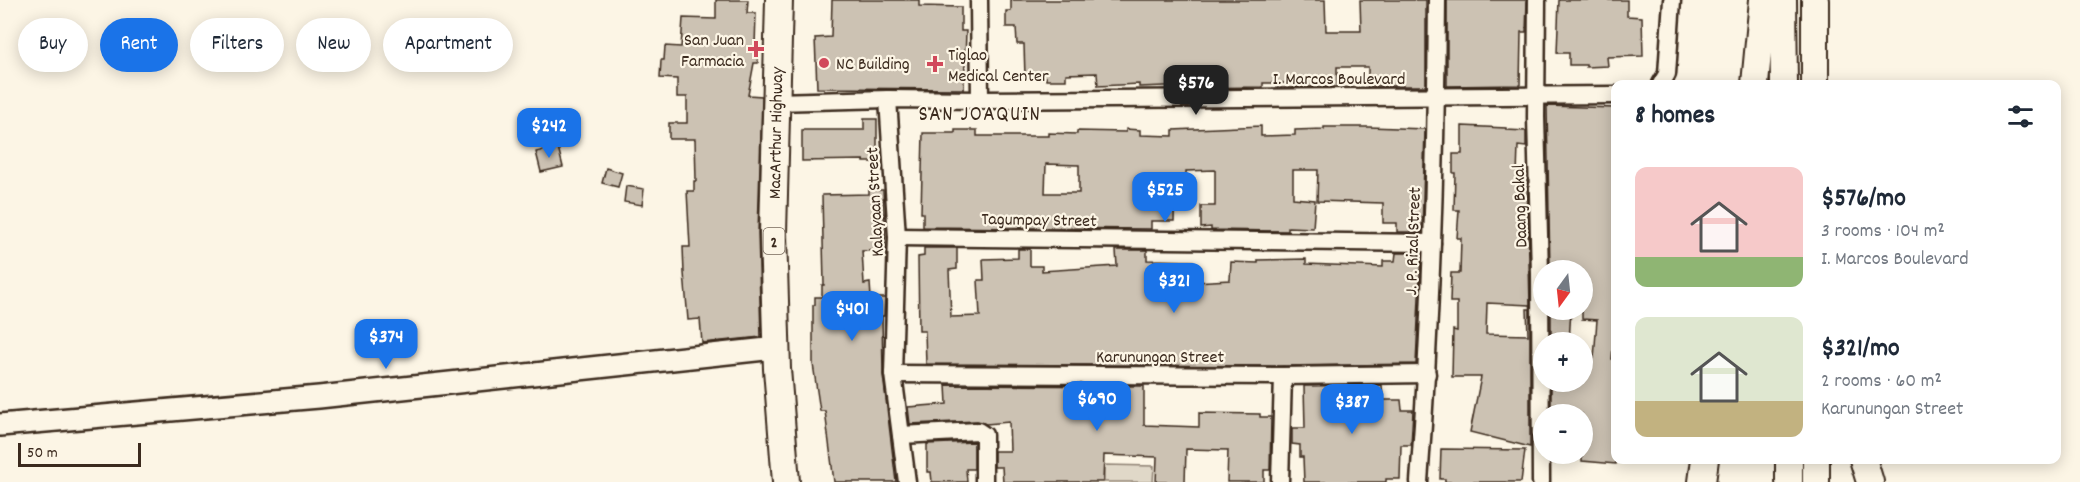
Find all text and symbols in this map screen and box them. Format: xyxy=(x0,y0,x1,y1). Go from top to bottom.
chip: Buy xyxy=(18,18,88,72)
chip: Rent xyxy=(100,18,178,72)
chip: Filters xyxy=(190,18,284,72)
chip: New xyxy=(296,18,371,72)
chip: Apartment xyxy=(383,18,513,72)
place label: San Juan Farmacia xyxy=(681,29,745,75)
marker: San Juan Farmacia xyxy=(749,42,763,56)
place label: Tiglao Medical Center xyxy=(948,44,1049,90)
place label: NC Building xyxy=(836,53,910,78)
marker: Tiglao Medical Center xyxy=(926,55,944,73)
marker: NC Building xyxy=(817,56,831,70)
pin: $576 xyxy=(1160,65,1232,116)
street label: MacArthur Highway xyxy=(764,66,791,199)
street label: I. Marcos Boulevard xyxy=(1273,68,1405,93)
text: $576 xyxy=(1178,70,1214,98)
text: 8 homes xyxy=(1635,98,1715,135)
icon: filters xyxy=(2004,100,2037,133)
district label: SAN JOAQUIN xyxy=(919,101,1041,131)
pin: $242 xyxy=(513,108,585,159)
text: $242 xyxy=(531,113,567,141)
street label: Kalayaan Street xyxy=(861,146,892,257)
street label: Daang Bakal xyxy=(1508,163,1535,248)
pin: $525 xyxy=(1129,172,1201,223)
text: $525 xyxy=(1146,177,1184,205)
text: $576/mo xyxy=(1821,181,1906,218)
street label: J. P. Rizal Street xyxy=(1400,186,1429,296)
icon: home xyxy=(1683,191,1755,263)
street label: Tagumpay Street xyxy=(981,208,1097,235)
text: 3 rooms · 104 m² xyxy=(1821,218,1945,246)
road number: 2 xyxy=(764,228,784,254)
text: I. Marcos Boulevard xyxy=(1821,246,1969,274)
north arrow xyxy=(1533,260,1593,320)
map controls xyxy=(1533,260,1593,464)
pin: $321 xyxy=(1138,263,1210,314)
text: $321 xyxy=(1158,268,1190,296)
pin: $401 xyxy=(816,291,888,342)
text: $401 xyxy=(835,296,869,324)
pin: $374 xyxy=(350,319,422,370)
text: $374 xyxy=(369,324,403,352)
text: $321/mo xyxy=(1821,331,1900,368)
button: + xyxy=(1533,332,1593,392)
icon: home xyxy=(1683,341,1755,413)
street label: Karunungan Street xyxy=(1096,346,1224,371)
text: 2 rooms · 60 m² xyxy=(1821,368,1942,396)
pin: $690 xyxy=(1061,381,1133,432)
pin: $387 xyxy=(1316,384,1388,435)
text: $690 xyxy=(1077,386,1117,414)
text: $387 xyxy=(1335,389,1369,417)
text: Karunungan Street xyxy=(1821,396,1963,424)
button: − xyxy=(1533,404,1593,464)
scale bar xyxy=(18,440,141,468)
text: 50 m xyxy=(27,442,58,465)

